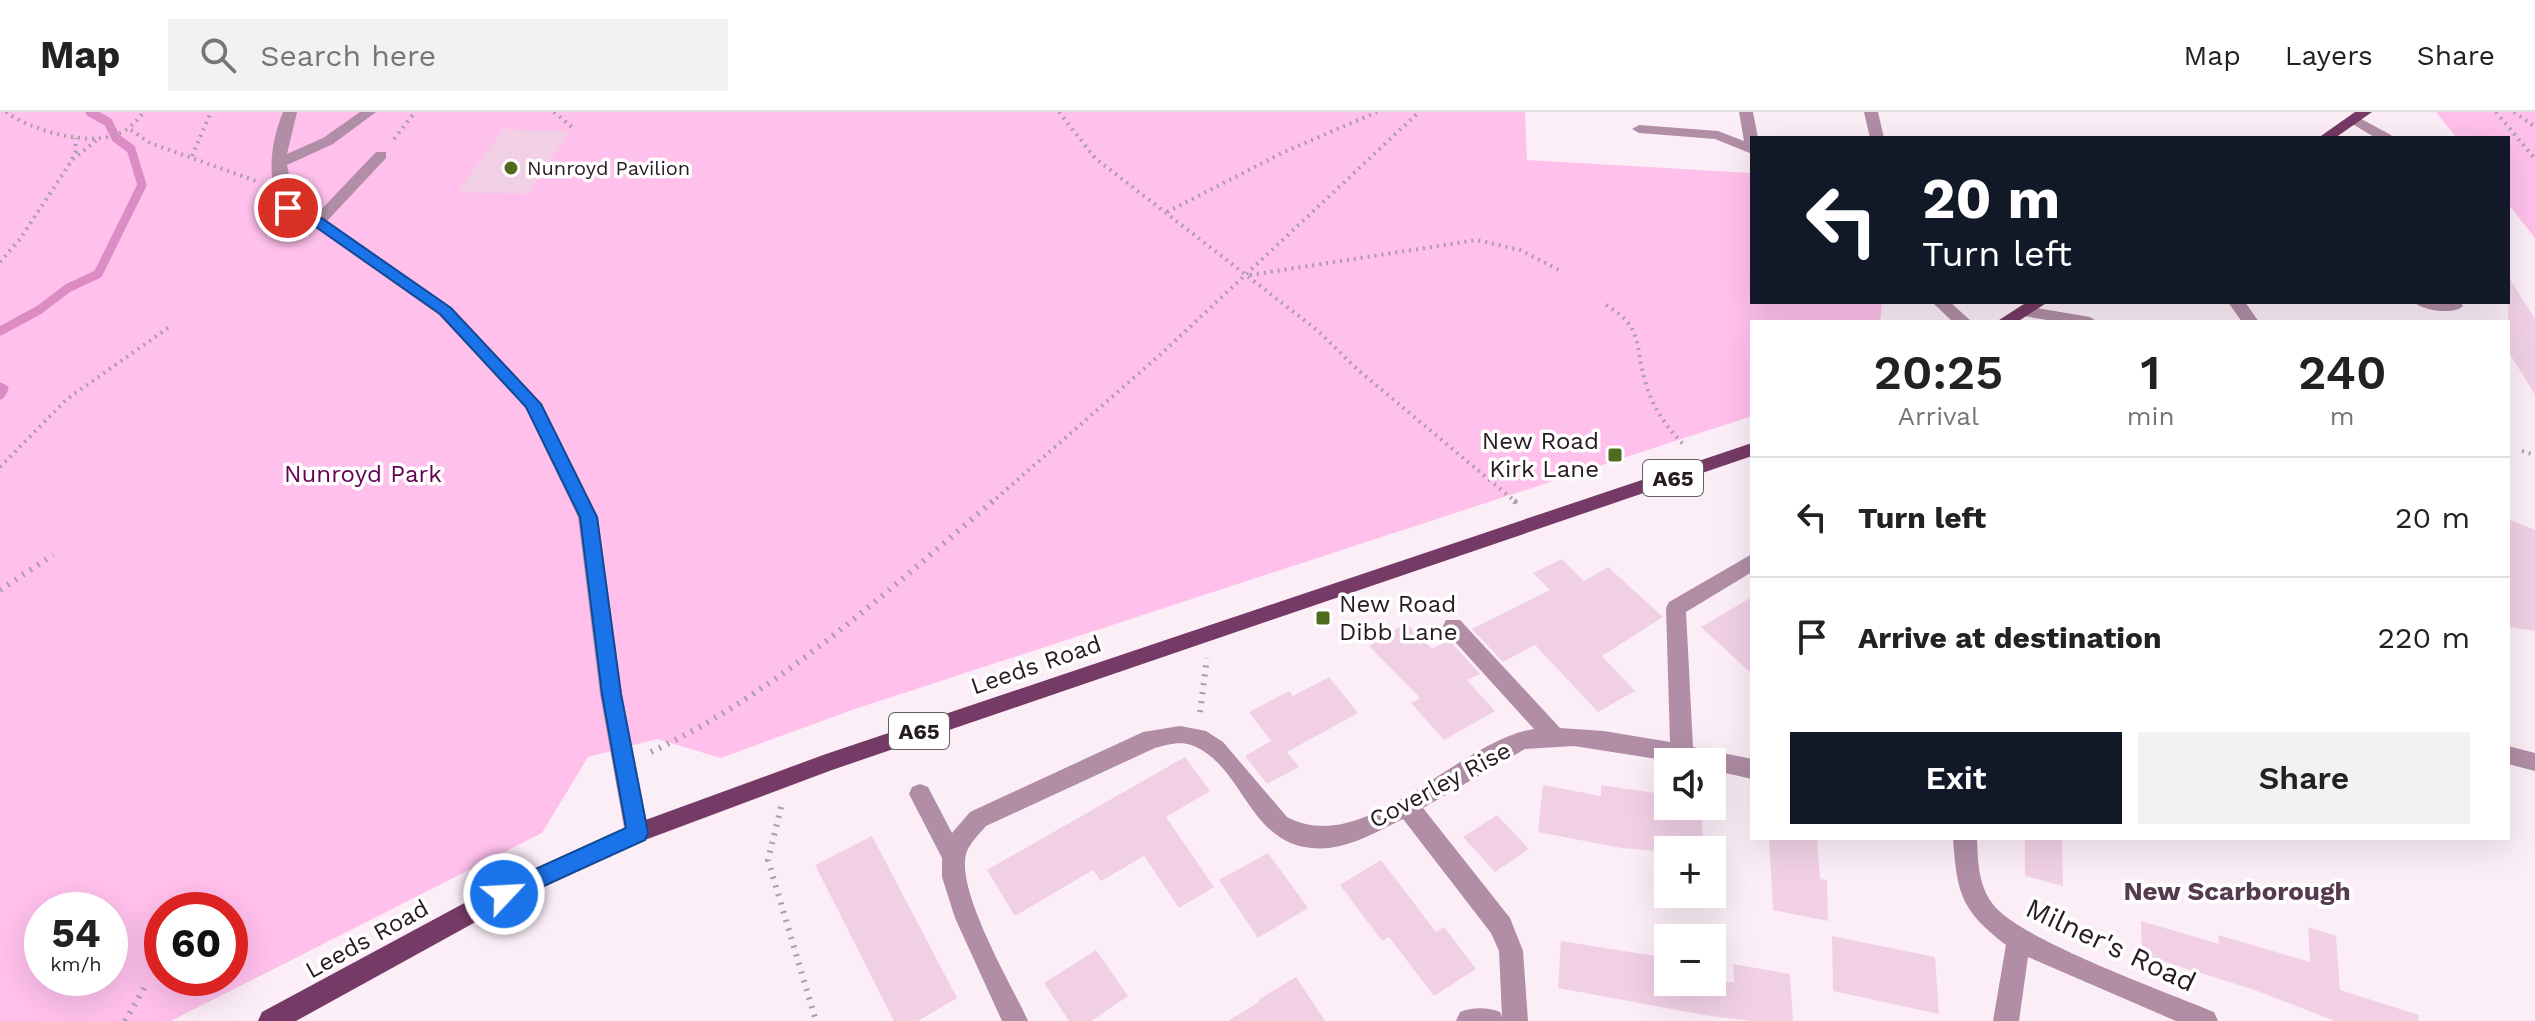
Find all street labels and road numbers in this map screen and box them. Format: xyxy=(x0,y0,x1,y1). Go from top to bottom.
road number: A65 xyxy=(1643,460,1703,496)
street label: Leeds Road xyxy=(967,630,1105,700)
road number: A65 xyxy=(889,713,949,749)
street label: Coverley Rise xyxy=(1364,736,1516,834)
street label: Milner's Road xyxy=(2021,891,2201,999)
street label: Leeds Road xyxy=(301,894,433,984)

